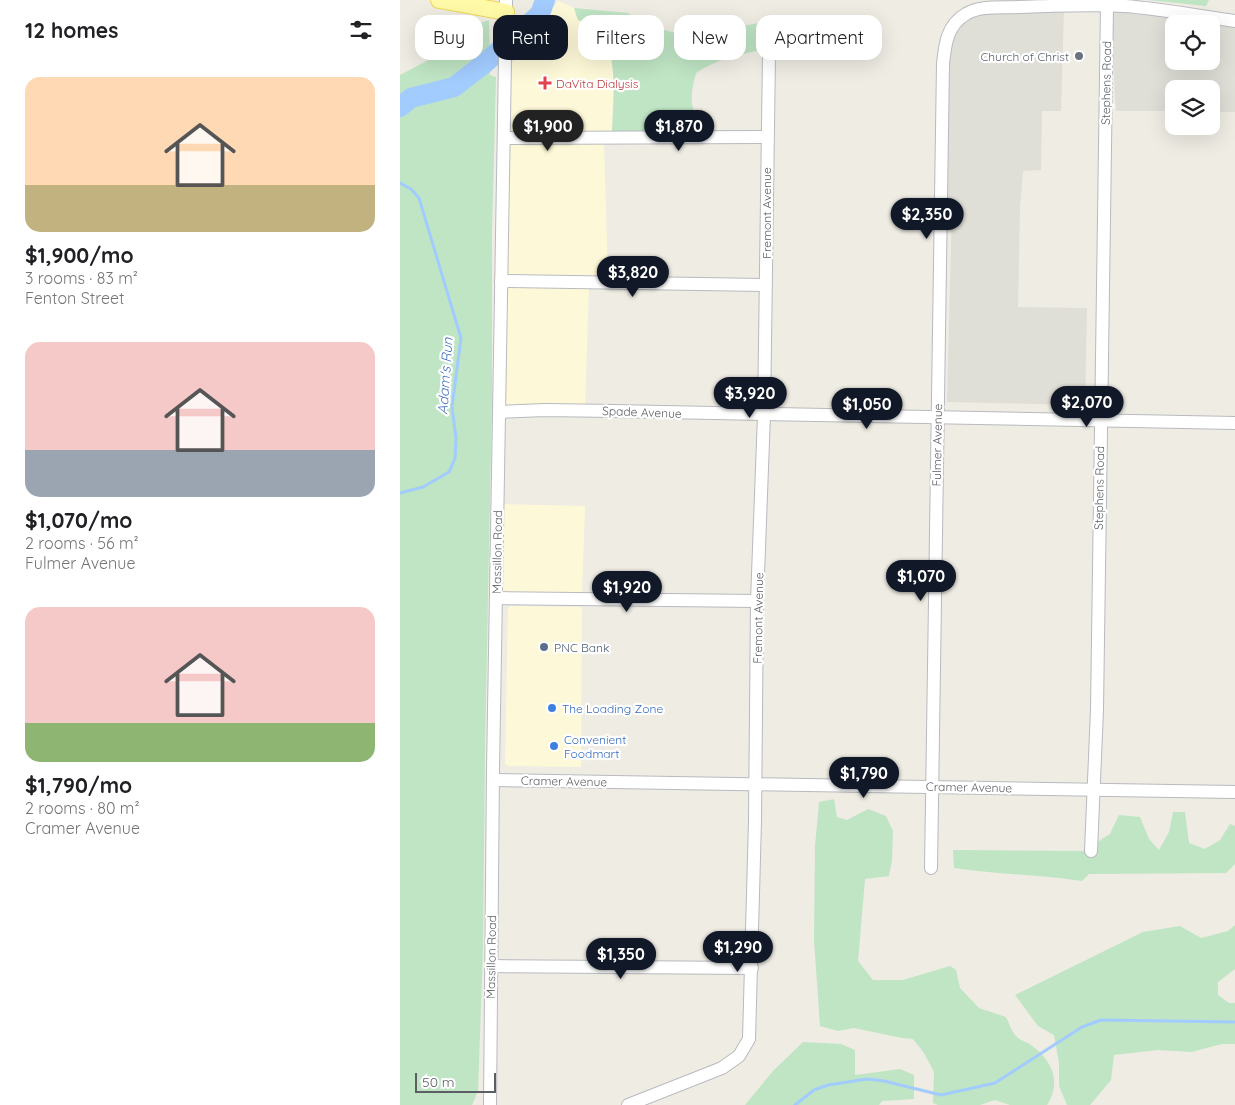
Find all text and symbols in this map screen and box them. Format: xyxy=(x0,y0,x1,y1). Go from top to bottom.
chip: Buy xyxy=(415,15,483,60)
chip: Rent xyxy=(493,15,568,60)
chip: Filters xyxy=(578,15,664,60)
chip: New xyxy=(674,15,746,60)
chip: Apartment xyxy=(756,15,882,60)
map controls xyxy=(1165,15,1220,135)
button: locate xyxy=(1165,15,1220,70)
icon: filters xyxy=(347,16,375,44)
text: 12 homes xyxy=(25,17,118,43)
street label: Stephens Road xyxy=(1098,41,1114,125)
place label: Church of Christ xyxy=(980,49,1069,64)
marker: Church of Christ xyxy=(1073,50,1085,62)
marker: DaVita Dialysis xyxy=(538,76,552,90)
place label: DaVita Dialysis xyxy=(556,76,639,91)
button: layers xyxy=(1165,80,1220,135)
icon: home xyxy=(155,110,245,200)
pin: $1,900 xyxy=(507,110,589,152)
pin: $1,870 xyxy=(638,110,720,152)
text: $1,900 xyxy=(524,116,572,136)
text: $1,870 xyxy=(655,116,703,136)
street label: Fremont Avenue xyxy=(759,167,774,259)
pin: $2,350 xyxy=(886,198,968,240)
text: $2,350 xyxy=(902,204,952,224)
text: $1,900/mo xyxy=(25,242,134,268)
pin: $3,820 xyxy=(592,256,674,298)
text: $3,820 xyxy=(608,262,658,282)
text: 3 rooms · 83 m² xyxy=(25,268,138,288)
text: Fenton Street xyxy=(25,288,124,308)
water label: Adam's Run xyxy=(433,336,457,415)
icon: home xyxy=(155,375,245,465)
pin: $3,920 xyxy=(709,376,791,419)
text: $3,920 xyxy=(725,383,775,403)
pin: $2,070 xyxy=(1046,386,1128,428)
pin: $1,050 xyxy=(826,388,908,430)
text: $2,070 xyxy=(1062,392,1112,412)
text: $1,050 xyxy=(842,394,892,414)
street label: Spade Avenue xyxy=(602,403,682,421)
street label: Fulmer Avenue xyxy=(929,403,945,487)
street label: Stephens Road xyxy=(1091,446,1107,530)
text: $1,070/mo xyxy=(25,507,132,533)
street label: Massillon Road xyxy=(489,510,505,594)
text: 2 rooms · 56 m² xyxy=(25,533,139,553)
text: Fulmer Avenue xyxy=(25,553,135,573)
pin: $1,070 xyxy=(880,560,962,602)
text: $1,070 xyxy=(897,566,945,586)
pin: $1,920 xyxy=(586,570,668,613)
street label: Fremont Avenue xyxy=(750,572,766,664)
text: $1,920 xyxy=(603,577,651,597)
icon: home xyxy=(155,640,245,730)
place label: PNC Bank xyxy=(554,640,609,655)
marker: PNC Bank xyxy=(538,641,550,653)
place label: The Loading Zone xyxy=(562,701,663,716)
marker: The Loading Zone xyxy=(546,702,558,714)
place label: Convenient Foodmart xyxy=(564,732,626,761)
marker: Convenient Foodmart xyxy=(548,740,560,752)
pin: $1,790 xyxy=(823,756,905,799)
text: $1,790 xyxy=(840,763,888,783)
text: $1,790/mo xyxy=(25,772,132,798)
street label: Cramer Avenue xyxy=(521,773,607,789)
street label: Cramer Avenue xyxy=(926,779,1012,795)
text: 2 rooms · 80 m² xyxy=(25,798,140,818)
text: Cramer Avenue xyxy=(25,818,140,838)
street label: Massillon Road xyxy=(483,915,499,999)
pin: $1,290 xyxy=(697,930,779,973)
text: $1,290 xyxy=(714,937,762,957)
pin: $1,350 xyxy=(580,938,662,980)
text: $1,350 xyxy=(597,944,645,964)
scale bar xyxy=(415,1070,496,1093)
text: 50 m xyxy=(422,1073,455,1091)

